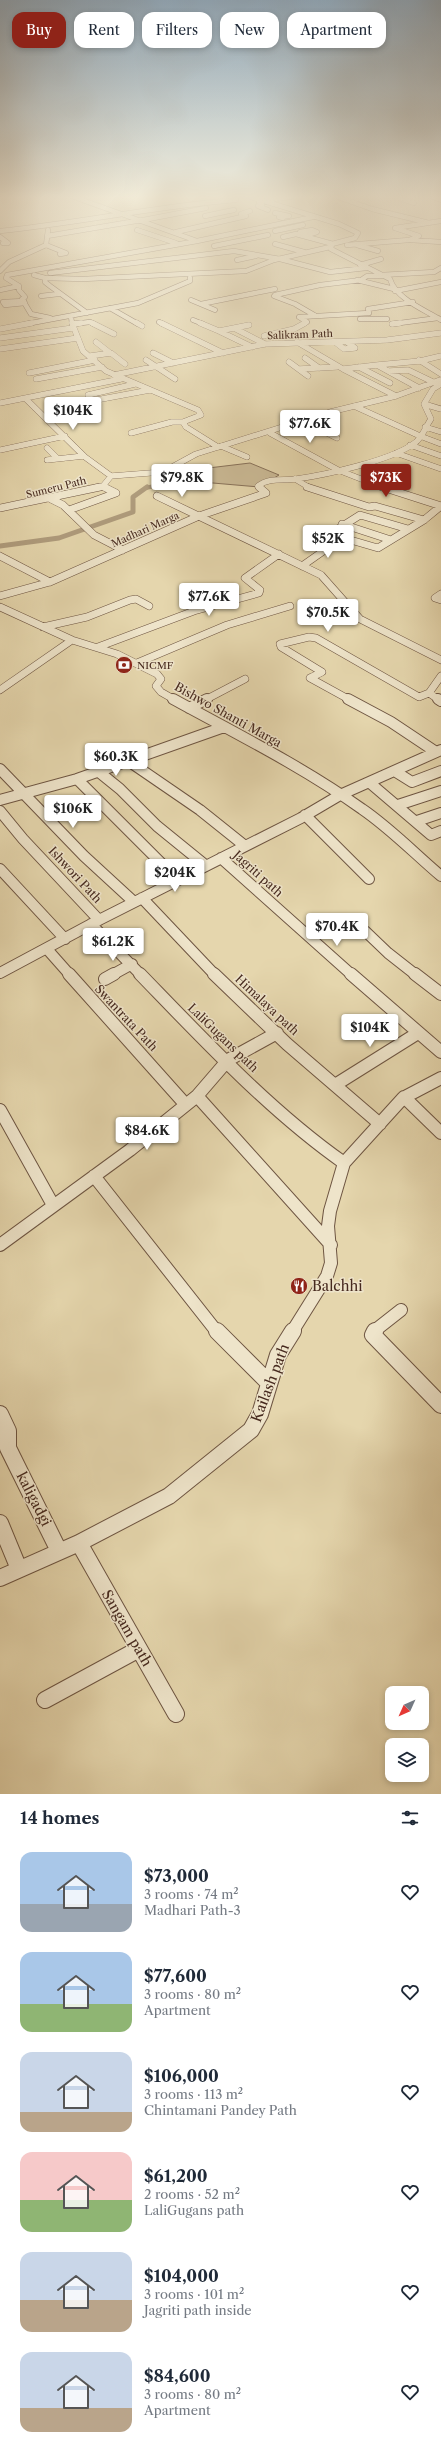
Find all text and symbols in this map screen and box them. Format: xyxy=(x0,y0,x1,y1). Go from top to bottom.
chip: Buy xyxy=(12,12,66,48)
chip: Rent xyxy=(74,12,134,48)
chip: Filters xyxy=(142,12,212,48)
chip: New xyxy=(220,12,279,48)
chip: Apartment xyxy=(287,12,386,48)
street label: Salikram Path xyxy=(267,327,334,342)
pin: $104K xyxy=(45,397,101,431)
text: $104K xyxy=(53,402,93,418)
pin: $77.6K xyxy=(277,410,343,444)
text: $77.6K xyxy=(289,415,331,431)
pin: $79.8K xyxy=(149,464,215,498)
pin: $73K xyxy=(362,464,410,498)
text: $79.8K xyxy=(160,469,204,485)
text: $73K xyxy=(370,469,402,485)
street label: Sumeru Path xyxy=(25,474,88,501)
street label: Madhari Marga xyxy=(109,508,182,550)
pin: $52K xyxy=(304,525,352,559)
text: $52K xyxy=(312,530,344,546)
pin: $77.6K xyxy=(176,583,242,617)
text: $77.6K xyxy=(188,588,230,604)
pin: $70.5K xyxy=(295,599,361,633)
text: $70.5K xyxy=(306,604,350,620)
bank icon: NICMF xyxy=(114,655,134,675)
place label: NICMF xyxy=(137,659,174,672)
street label: Bishwo Shanti Marga xyxy=(172,679,285,751)
pin: $60.3K xyxy=(83,743,149,777)
text: $60.3K xyxy=(94,748,138,764)
pin: $106K xyxy=(45,795,101,829)
text: $106K xyxy=(53,800,93,816)
street label: Ishwori Path xyxy=(45,843,106,906)
street label: Jagriti path xyxy=(229,846,287,900)
pin: $204K xyxy=(147,859,203,893)
text: $204K xyxy=(154,864,196,880)
pin: $70.4K xyxy=(304,913,370,947)
text: $70.4K xyxy=(315,918,359,934)
pin: $61.2K xyxy=(80,928,146,962)
text: $61.2K xyxy=(92,933,134,949)
street label: Himalaya path xyxy=(232,971,303,1038)
street label: Swantrata Path xyxy=(92,981,161,1054)
street label: LaliGugans path xyxy=(185,1000,262,1075)
pin: $104K xyxy=(342,1014,398,1048)
text: $104K xyxy=(350,1019,390,1035)
pin: $84.6K xyxy=(114,1117,180,1151)
text: $84.6K xyxy=(125,1122,169,1138)
restaurant icon: Balchhi xyxy=(289,1276,309,1296)
place label: Balchhi xyxy=(312,1277,362,1295)
street label: Kailash path xyxy=(247,1341,293,1425)
street label: kaligadgi xyxy=(13,1469,55,1529)
street label: Sangam path xyxy=(98,1586,156,1670)
north arrow xyxy=(385,1686,429,1730)
map controls xyxy=(385,1686,429,1782)
button: layers xyxy=(385,1738,429,1782)
icon: filters xyxy=(399,1807,421,1829)
text: 14 homes xyxy=(20,1808,99,1828)
text: $73,000 xyxy=(144,1866,209,1886)
icon: home xyxy=(52,1868,100,1916)
icon: heart xyxy=(399,1881,421,1903)
text: 3 rooms · 74 m² xyxy=(144,1886,239,1902)
text: Madhari Path-3 xyxy=(144,1902,241,1918)
text: $77,600 xyxy=(144,1966,207,1986)
icon: home xyxy=(52,1968,100,2016)
icon: heart xyxy=(399,1981,421,2003)
text: 3 rooms · 80 m² xyxy=(144,1986,241,2002)
text: Apartment xyxy=(144,2002,211,2018)
text: $106,000 xyxy=(144,2066,219,2086)
icon: home xyxy=(52,2068,100,2116)
icon: heart xyxy=(399,2081,421,2103)
text: 3 rooms · 113 m² xyxy=(144,2086,243,2102)
text: Chintamani Pandey Path xyxy=(144,2102,297,2118)
text: $61,200 xyxy=(144,2166,208,2186)
icon: home xyxy=(52,2168,100,2216)
icon: heart xyxy=(399,2181,421,2203)
text: 2 rooms · 52 m² xyxy=(144,2186,240,2202)
text: LaliGugans path xyxy=(144,2202,244,2218)
text: $104,000 xyxy=(144,2266,219,2286)
icon: home xyxy=(52,2268,100,2316)
icon: heart xyxy=(399,2281,421,2303)
text: 3 rooms · 101 m² xyxy=(144,2286,244,2302)
text: Jagriti path inside xyxy=(144,2302,252,2318)
text: $84,600 xyxy=(144,2366,211,2386)
icon: home xyxy=(52,2368,100,2416)
icon: heart xyxy=(399,2381,421,2403)
text: 3 rooms · 80 m² xyxy=(144,2386,241,2402)
text: Apartment xyxy=(144,2402,211,2418)

